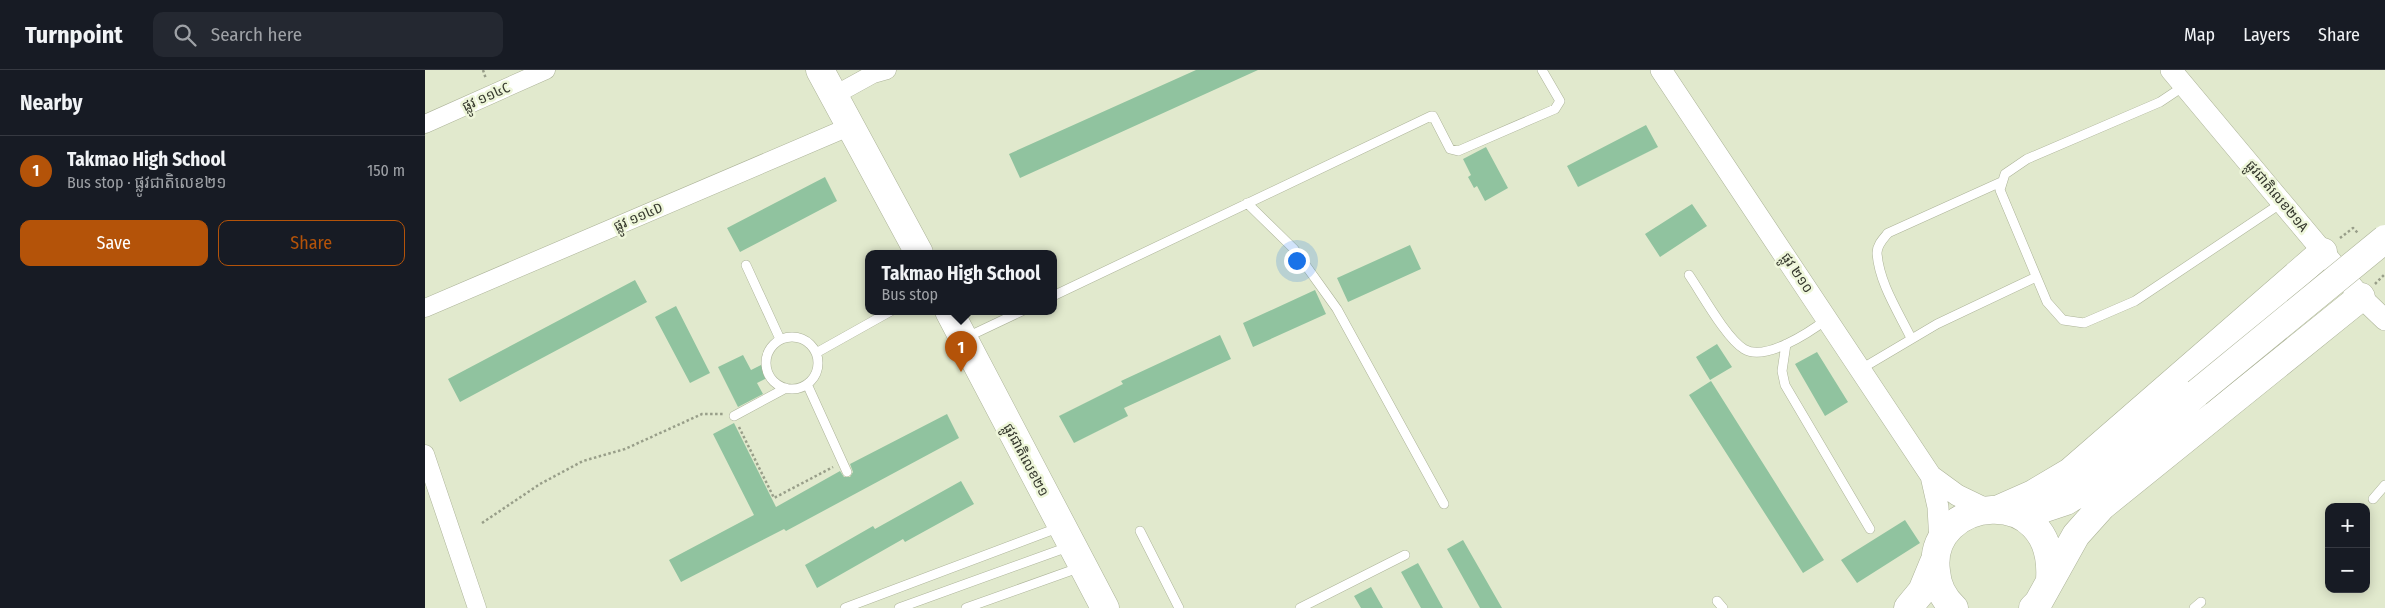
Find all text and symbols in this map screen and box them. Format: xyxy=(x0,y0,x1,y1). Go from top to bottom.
search box xyxy=(153,12,503,57)
text: Turnpoint xyxy=(25,21,123,49)
icon: search xyxy=(171,21,199,49)
text: Search here xyxy=(211,23,302,46)
text: Map xyxy=(2184,24,2215,46)
text: Layers xyxy=(2243,24,2290,46)
text: Share xyxy=(2318,24,2360,46)
street label: ផ្លូវ ១១៤C xyxy=(459,79,514,118)
text: Nearby xyxy=(20,90,82,116)
text: Takmao High School xyxy=(67,148,226,171)
street label: ផ្លូវជាតិលេខ២១A xyxy=(2240,157,2312,238)
text: 1 xyxy=(33,161,39,180)
text: 150 m xyxy=(367,161,405,180)
text: Bus stop · ផ្លូវជាតិលេខ២១ xyxy=(67,173,227,192)
street label: ផ្លូវ ១១៤D xyxy=(611,199,666,238)
button: Save xyxy=(20,220,208,266)
button: Share xyxy=(218,220,405,266)
your location xyxy=(1284,248,1310,274)
popup xyxy=(865,250,1057,315)
street label: ផ្លូវ ២១០ xyxy=(1775,250,1817,298)
text: Takmao High School xyxy=(882,262,1040,285)
text: Bus stop xyxy=(882,285,938,304)
pin: 1 xyxy=(945,331,977,372)
street label: ផ្លូវជាតិលេខ២១ xyxy=(997,420,1052,501)
map controls xyxy=(2325,503,2370,593)
button: + xyxy=(2325,503,2370,548)
button: − xyxy=(2325,548,2370,593)

